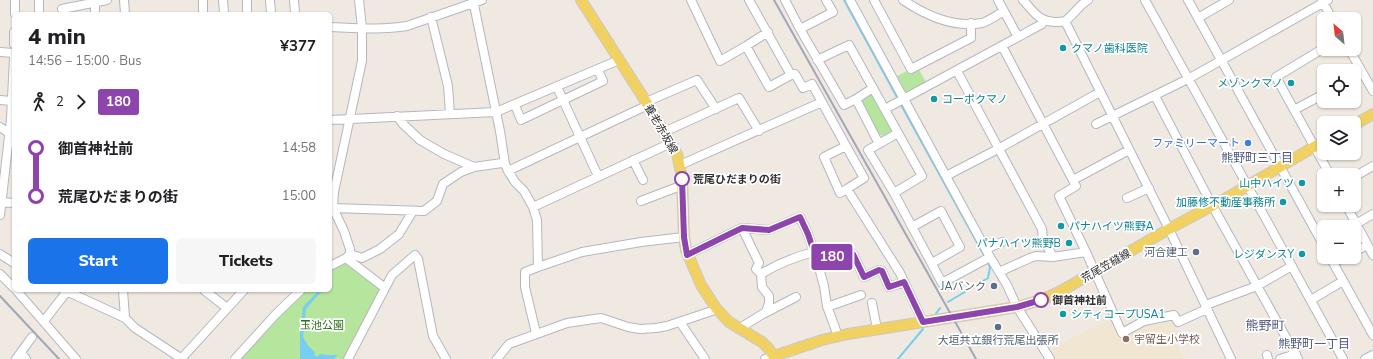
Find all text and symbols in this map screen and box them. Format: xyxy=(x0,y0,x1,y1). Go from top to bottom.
north arrow xyxy=(1317,12,1361,56)
map controls xyxy=(1317,12,1361,264)
text: 4 min xyxy=(28,22,86,52)
text: ¥377 xyxy=(280,36,316,56)
place label: クマノ歯科医院 xyxy=(1071,41,1148,56)
marker: クマノ歯科医院 xyxy=(1058,43,1068,53)
text: 14:56 – 15:00 · Bus xyxy=(28,52,142,70)
button: locate xyxy=(1317,64,1361,108)
place label: メゾンクマノ xyxy=(1217,76,1283,91)
marker: メゾンクマノ xyxy=(1286,78,1296,88)
icon: walk xyxy=(28,91,50,113)
icon: forward xyxy=(70,91,92,113)
text: 180 xyxy=(106,92,131,111)
place label: コーポクマノ xyxy=(942,92,1008,107)
text: 2 xyxy=(56,93,64,111)
marker: コーポクマノ xyxy=(929,94,939,104)
street label: 養老赤坂線 xyxy=(641,101,681,157)
button: layers xyxy=(1317,116,1361,160)
place label: ファミリーマート xyxy=(1152,136,1240,151)
marker: ファミリーマート xyxy=(1243,138,1253,148)
text: 御首神社前 xyxy=(58,139,133,159)
text: 14:58 xyxy=(282,139,316,157)
district label: 熊野町三丁目 xyxy=(1221,150,1293,166)
button: + xyxy=(1317,168,1361,212)
marker: 荒尾ひだまりの街 xyxy=(674,171,690,187)
place label: 荒尾ひだまりの街 xyxy=(693,172,781,187)
place label: 山中ハイツ xyxy=(1239,176,1294,191)
marker: 山中ハイツ xyxy=(1297,178,1307,188)
text: 荒尾ひだまりの街 xyxy=(58,187,178,207)
text: 15:00 xyxy=(282,187,316,205)
place label: 加藤修不動産事務所 xyxy=(1176,195,1276,210)
marker: 加藤修不動産事務所 xyxy=(1278,197,1288,207)
place label: パナハイツ熊野A xyxy=(1069,219,1154,234)
button: − xyxy=(1317,220,1361,264)
marker: パナハイツ熊野A xyxy=(1056,221,1066,231)
place label: パナハイツ熊野B xyxy=(977,236,1061,251)
button: Start xyxy=(28,238,168,284)
button: Tickets xyxy=(176,238,316,284)
marker: パナハイツ熊野B xyxy=(1064,238,1074,248)
line badge: 180 xyxy=(809,244,855,270)
place label: 河合建工 xyxy=(1144,245,1188,260)
street label: 荒尾笠縫線 xyxy=(1078,246,1134,286)
text: 180 xyxy=(819,247,845,266)
marker: 河合建工 xyxy=(1191,247,1201,257)
place label: レジダンスY xyxy=(1233,247,1294,262)
marker: レジダンスY xyxy=(1297,249,1307,259)
place label: JAバンク xyxy=(940,279,986,294)
marker: JAバンク xyxy=(989,281,999,291)
marker: 御首神社前 xyxy=(1033,292,1049,308)
place label: 御首神社前 xyxy=(1052,293,1107,308)
place label: シティコープUSA1 xyxy=(1071,307,1165,322)
marker: シティコープUSA1 xyxy=(1058,309,1068,319)
district label: 熊野町 xyxy=(1245,317,1285,335)
park label: 玉池公園 xyxy=(300,318,344,333)
marker: 大垣共立銀行荒尾出張所 xyxy=(993,322,1003,332)
place label: 宇留生小学校 xyxy=(1134,332,1200,347)
place label: 大垣共立銀行荒尾出張所 xyxy=(938,333,1059,348)
marker: 宇留生小学校 xyxy=(1121,334,1131,344)
district label: 熊野町一丁目 xyxy=(1278,336,1350,352)

